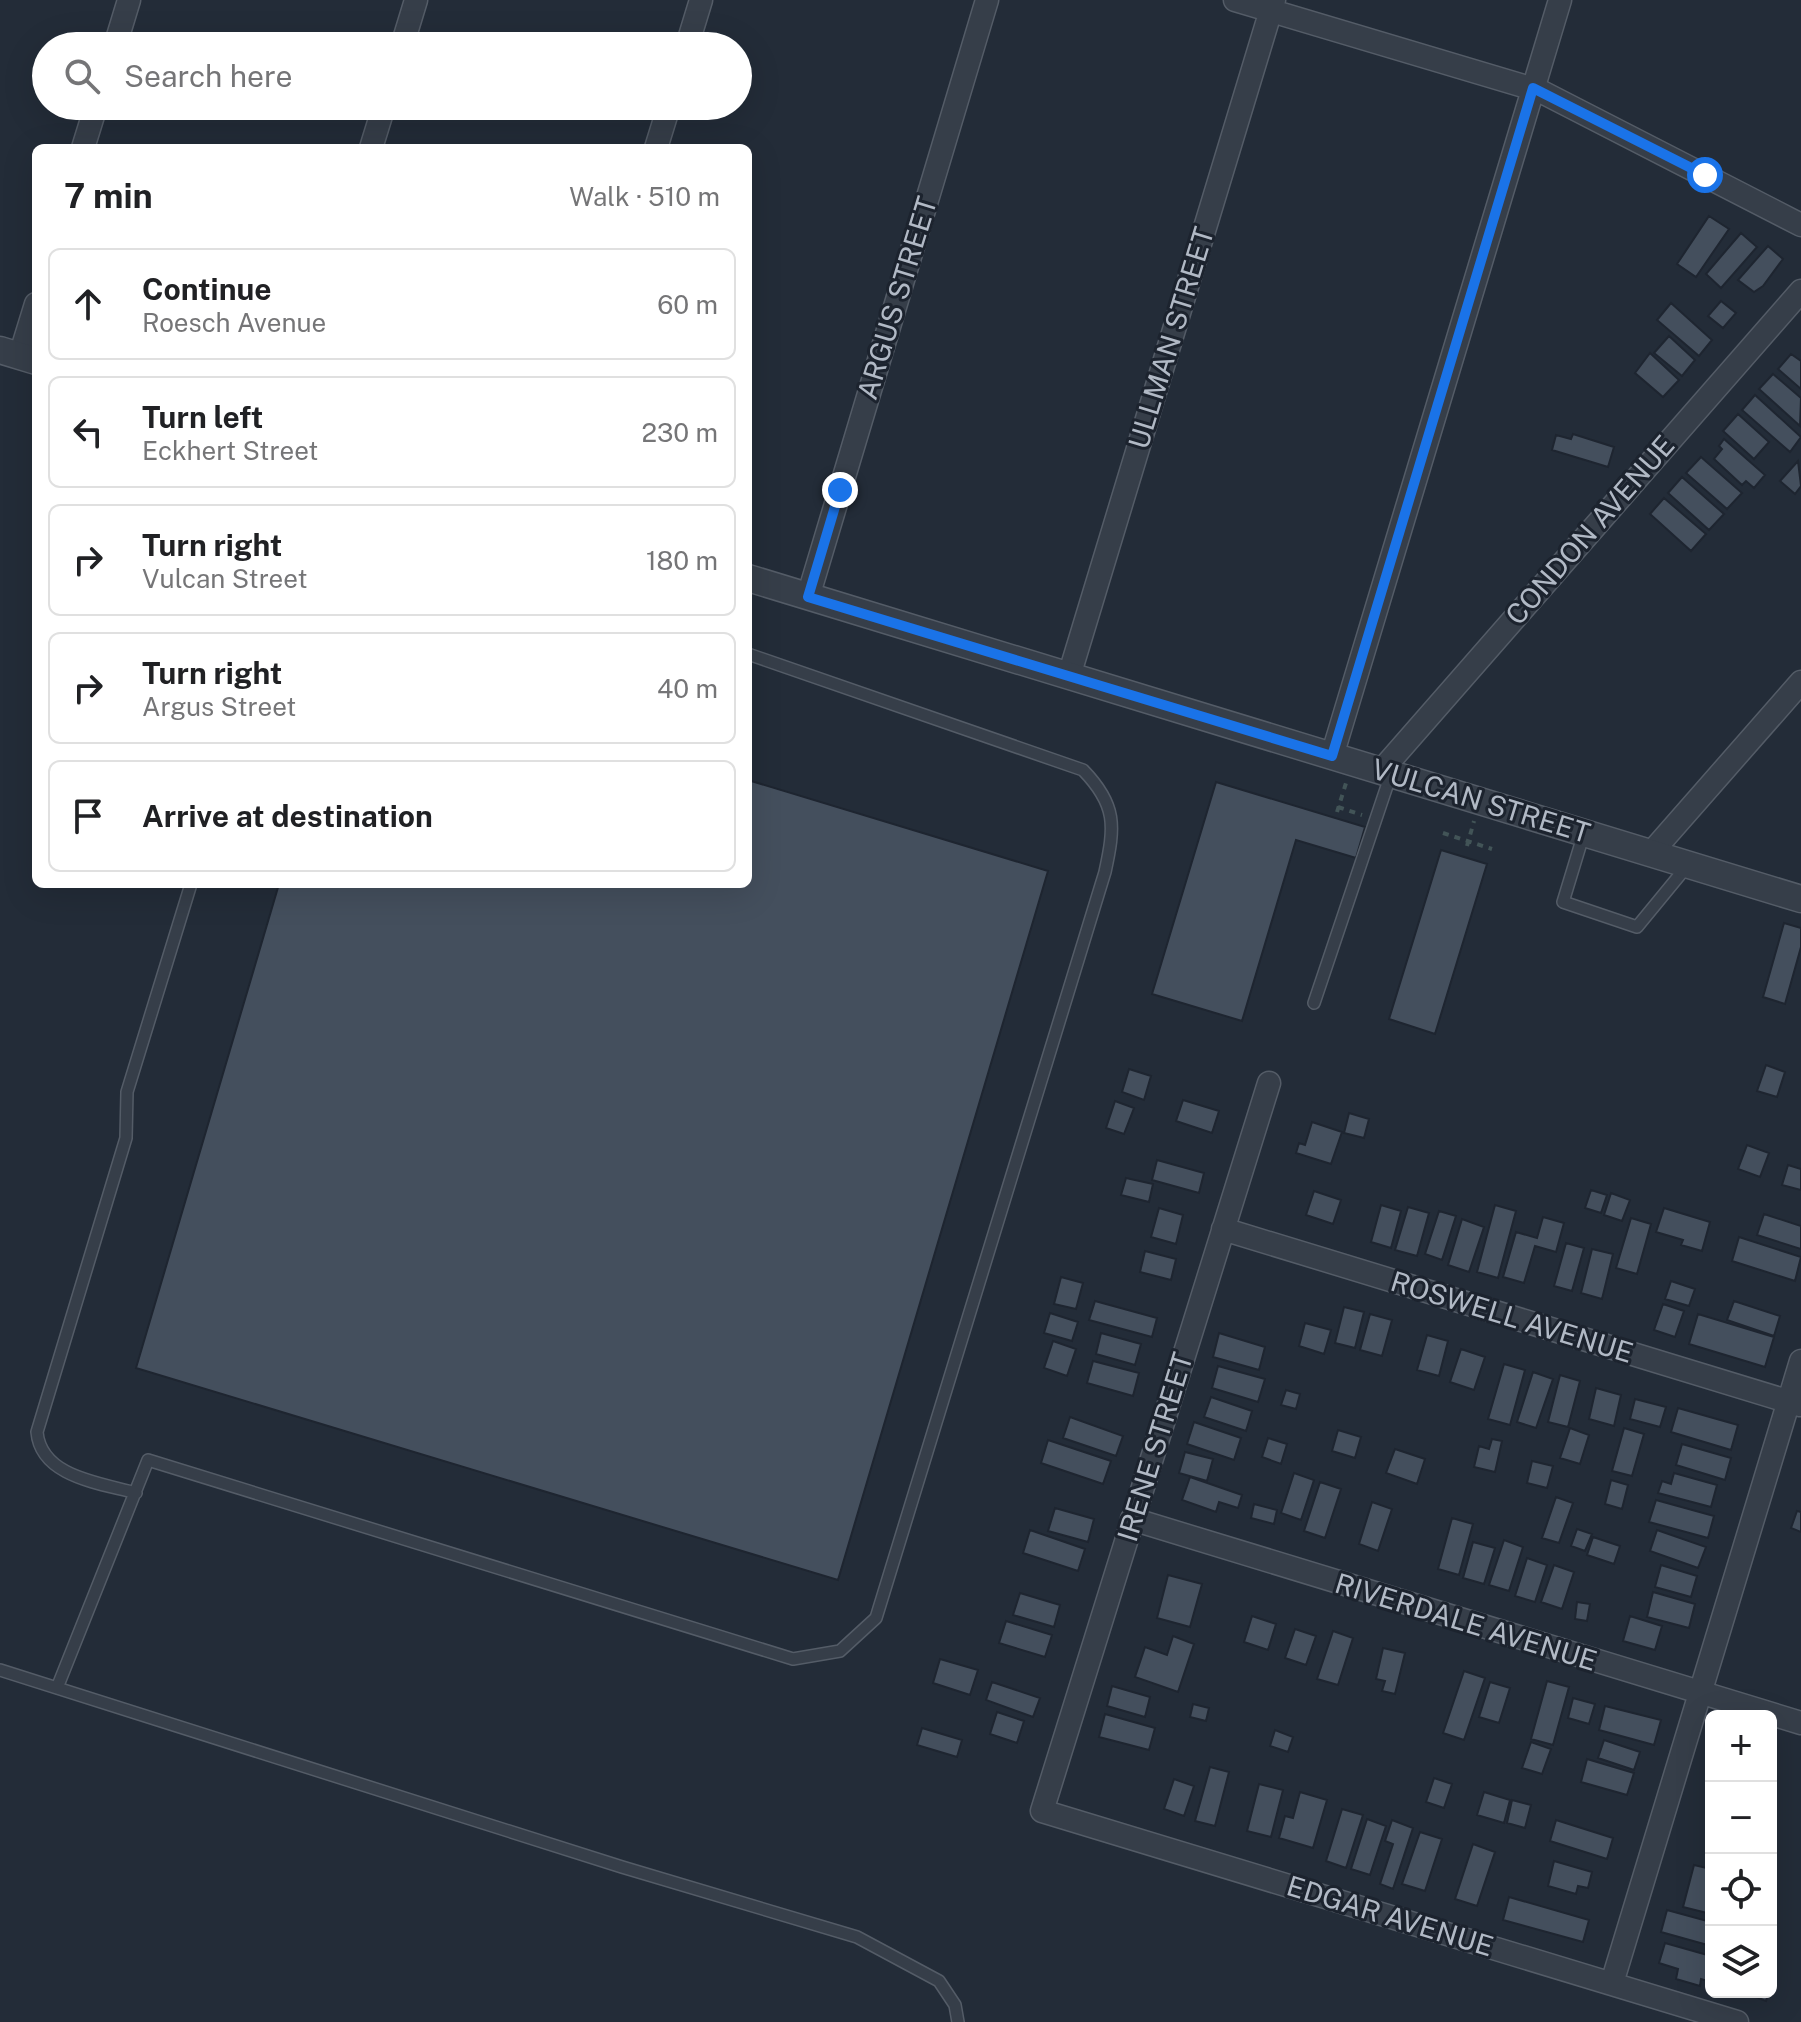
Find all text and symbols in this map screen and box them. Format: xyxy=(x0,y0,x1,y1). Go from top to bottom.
search box xyxy=(32,32,752,120)
icon: search xyxy=(60,54,104,98)
text: Search here xyxy=(124,58,292,94)
route start xyxy=(1687,157,1723,193)
text: 7 min xyxy=(64,176,153,216)
text: Walk · 510 m xyxy=(569,181,720,212)
street label: ARGUS STREET xyxy=(850,193,943,403)
street label: ULLMAN STREET xyxy=(1121,223,1220,453)
text: Continue xyxy=(142,271,272,307)
icon: ahead xyxy=(66,282,110,326)
text: 60 m xyxy=(657,289,718,320)
text: Roesch Avenue xyxy=(142,307,326,338)
text: Turn left xyxy=(142,399,263,435)
icon: left xyxy=(66,410,110,454)
text: 230 m xyxy=(642,417,718,448)
street label: CONDON AVENUE xyxy=(1498,428,1681,631)
text: Eckhert Street xyxy=(142,435,318,466)
route end xyxy=(822,472,858,508)
text: Turn right xyxy=(142,527,282,563)
icon: right xyxy=(66,538,110,582)
text: 180 m xyxy=(646,545,718,576)
text: Vulcan Street xyxy=(142,563,308,594)
text: Turn right xyxy=(142,655,282,691)
icon: right xyxy=(66,666,110,710)
text: 40 m xyxy=(657,673,718,704)
text: Argus Street xyxy=(142,691,296,722)
street label: VULCAN STREET xyxy=(1368,752,1594,849)
icon: arrive xyxy=(66,794,110,838)
text: Arrive at destination xyxy=(142,798,433,834)
street label: ROSWELL AVENUE xyxy=(1387,1264,1637,1369)
street label: IRENE STREET xyxy=(1110,1348,1199,1545)
street label: RIVERDALE AVENUE xyxy=(1331,1566,1601,1677)
map controls xyxy=(1705,1710,1777,1998)
button: + xyxy=(1705,1710,1777,1782)
button: − xyxy=(1705,1782,1777,1854)
button: locate xyxy=(1705,1854,1777,1926)
street label: EDGAR AVENUE xyxy=(1283,1868,1497,1963)
button: layers xyxy=(1705,1926,1777,1998)

